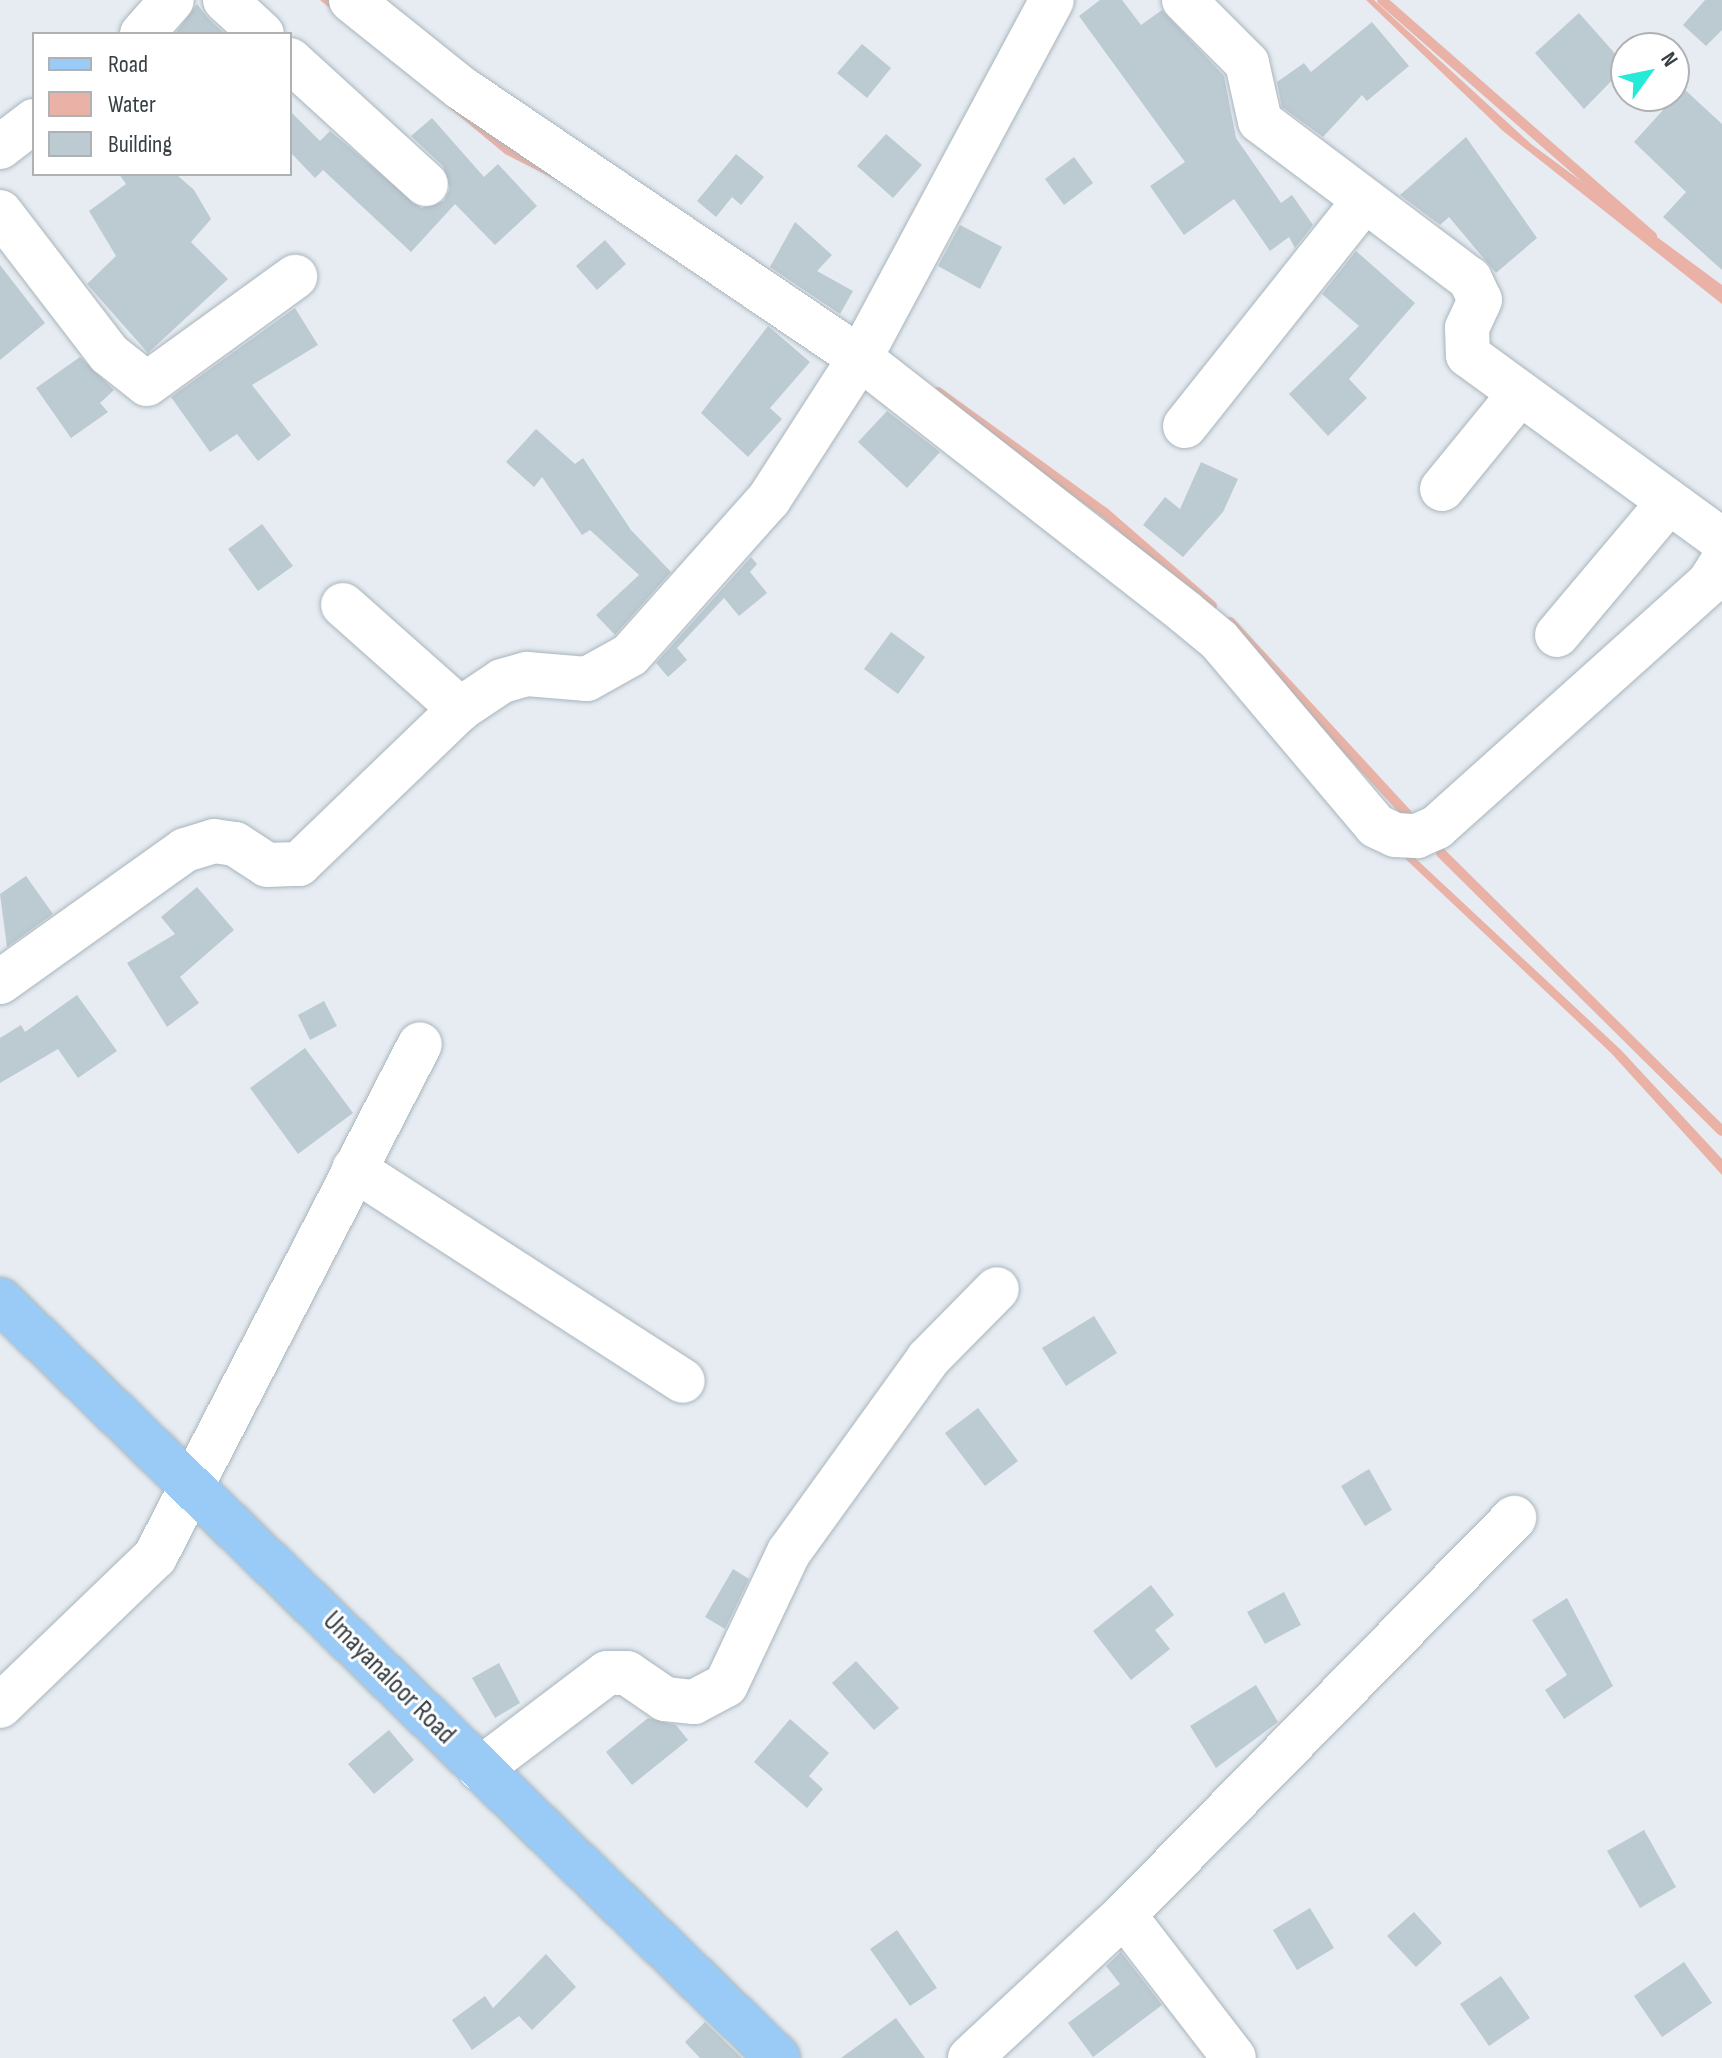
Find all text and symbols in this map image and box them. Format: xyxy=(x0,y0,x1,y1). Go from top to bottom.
legend xyxy=(32,32,292,176)
north arrow xyxy=(1610,32,1690,112)
text: N xyxy=(1654,47,1683,72)
text: Road xyxy=(108,50,148,79)
text: Water xyxy=(108,90,156,119)
text: Building xyxy=(108,130,172,159)
street label: Umayanaloor Road xyxy=(316,1605,462,1751)

